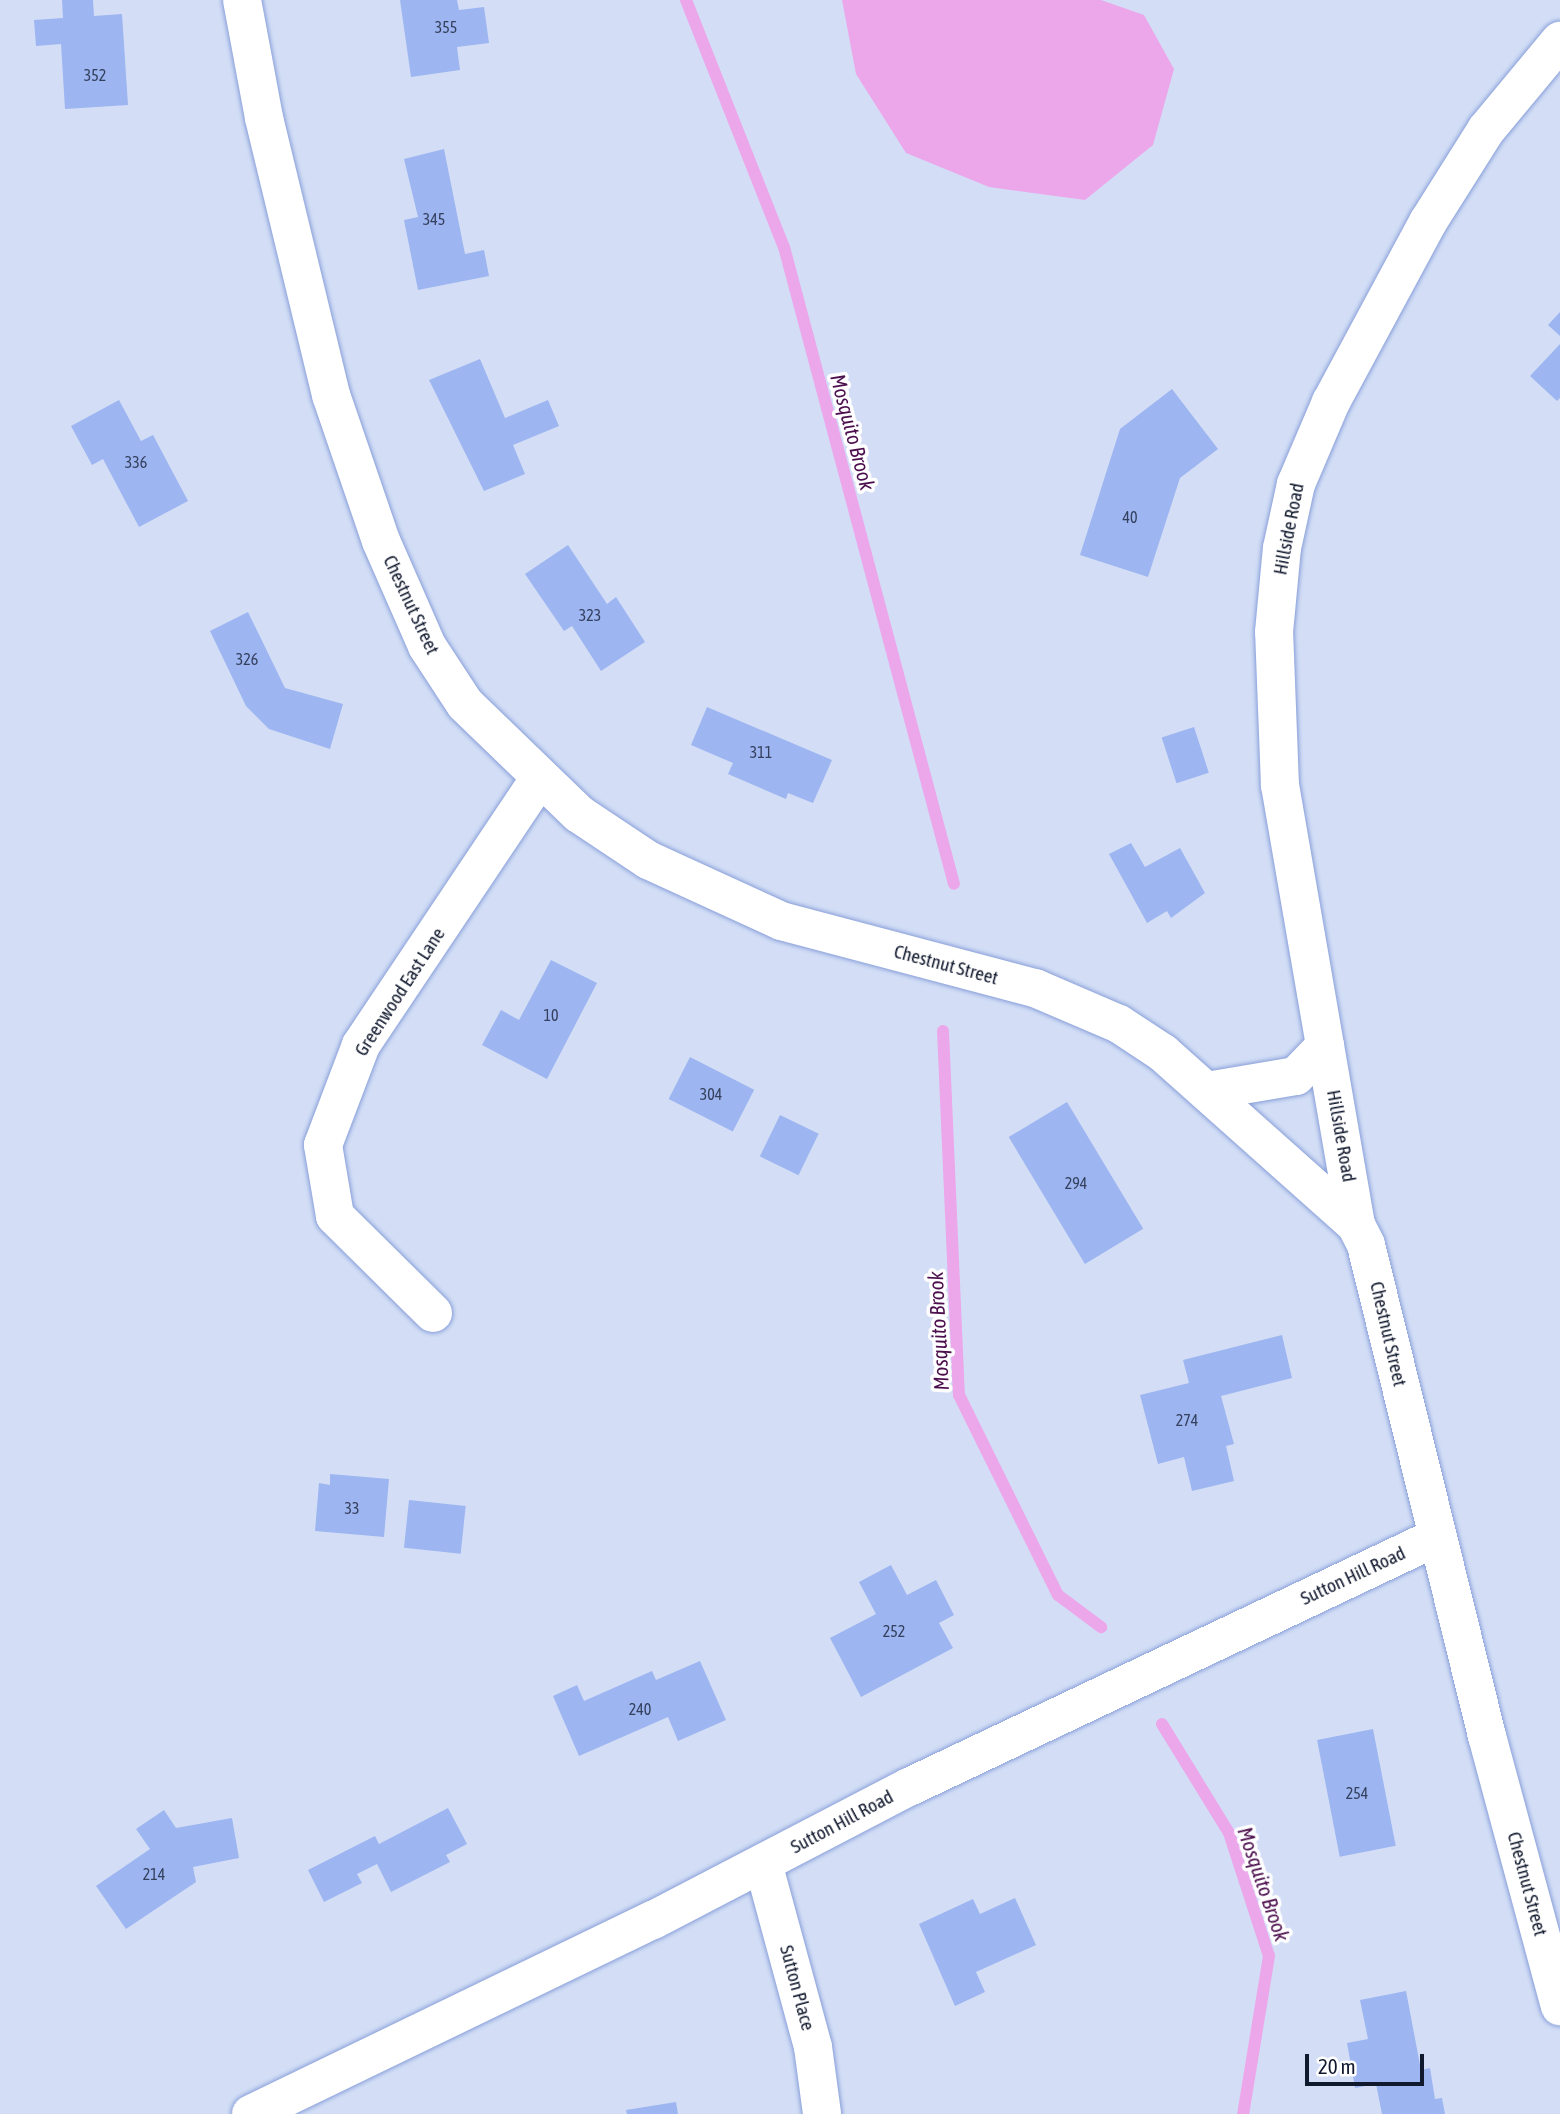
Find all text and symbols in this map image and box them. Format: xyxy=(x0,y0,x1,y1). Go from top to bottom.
house number: 355 xyxy=(435,17,457,37)
house number: 352 xyxy=(84,65,106,85)
house number: 345 xyxy=(423,209,445,229)
water label: Mosquito Brook xyxy=(825,371,881,493)
house number: 336 xyxy=(125,452,147,472)
street label: Hillside Road xyxy=(1269,481,1309,577)
house number: 40 xyxy=(1122,507,1138,527)
street label: Chestnut Street xyxy=(378,552,444,658)
house number: 323 xyxy=(579,605,601,625)
house number: 326 xyxy=(236,649,258,669)
house number: 311 xyxy=(750,742,772,762)
street label: Greenwood East Lane xyxy=(350,924,450,1060)
street label: Chestnut Street xyxy=(892,940,1000,990)
house number: 10 xyxy=(543,1005,559,1025)
house number: 304 xyxy=(700,1084,722,1104)
street label: Hillside Road xyxy=(1322,1088,1360,1184)
house number: 294 xyxy=(1065,1173,1087,1193)
water label: Mosquito Brook xyxy=(922,1271,954,1391)
street label: Chestnut Street xyxy=(1365,1279,1411,1389)
house number: 274 xyxy=(1176,1410,1198,1430)
house number: 33 xyxy=(344,1498,360,1518)
street label: Sutton Hill Road xyxy=(1297,1542,1409,1610)
house number: 252 xyxy=(883,1621,905,1641)
house number: 240 xyxy=(629,1699,651,1719)
house number: 254 xyxy=(1346,1783,1368,1803)
street label: Sutton Hill Road xyxy=(787,1785,897,1859)
water label: Mosquito Brook xyxy=(1233,1823,1295,1945)
street label: Chestnut Street xyxy=(1502,1830,1552,1938)
house number: 214 xyxy=(143,1864,165,1884)
street label: Sutton Place xyxy=(775,1943,819,2033)
scale bar xyxy=(1308,2040,1427,2084)
text: 20 m xyxy=(1318,2054,1356,2078)

